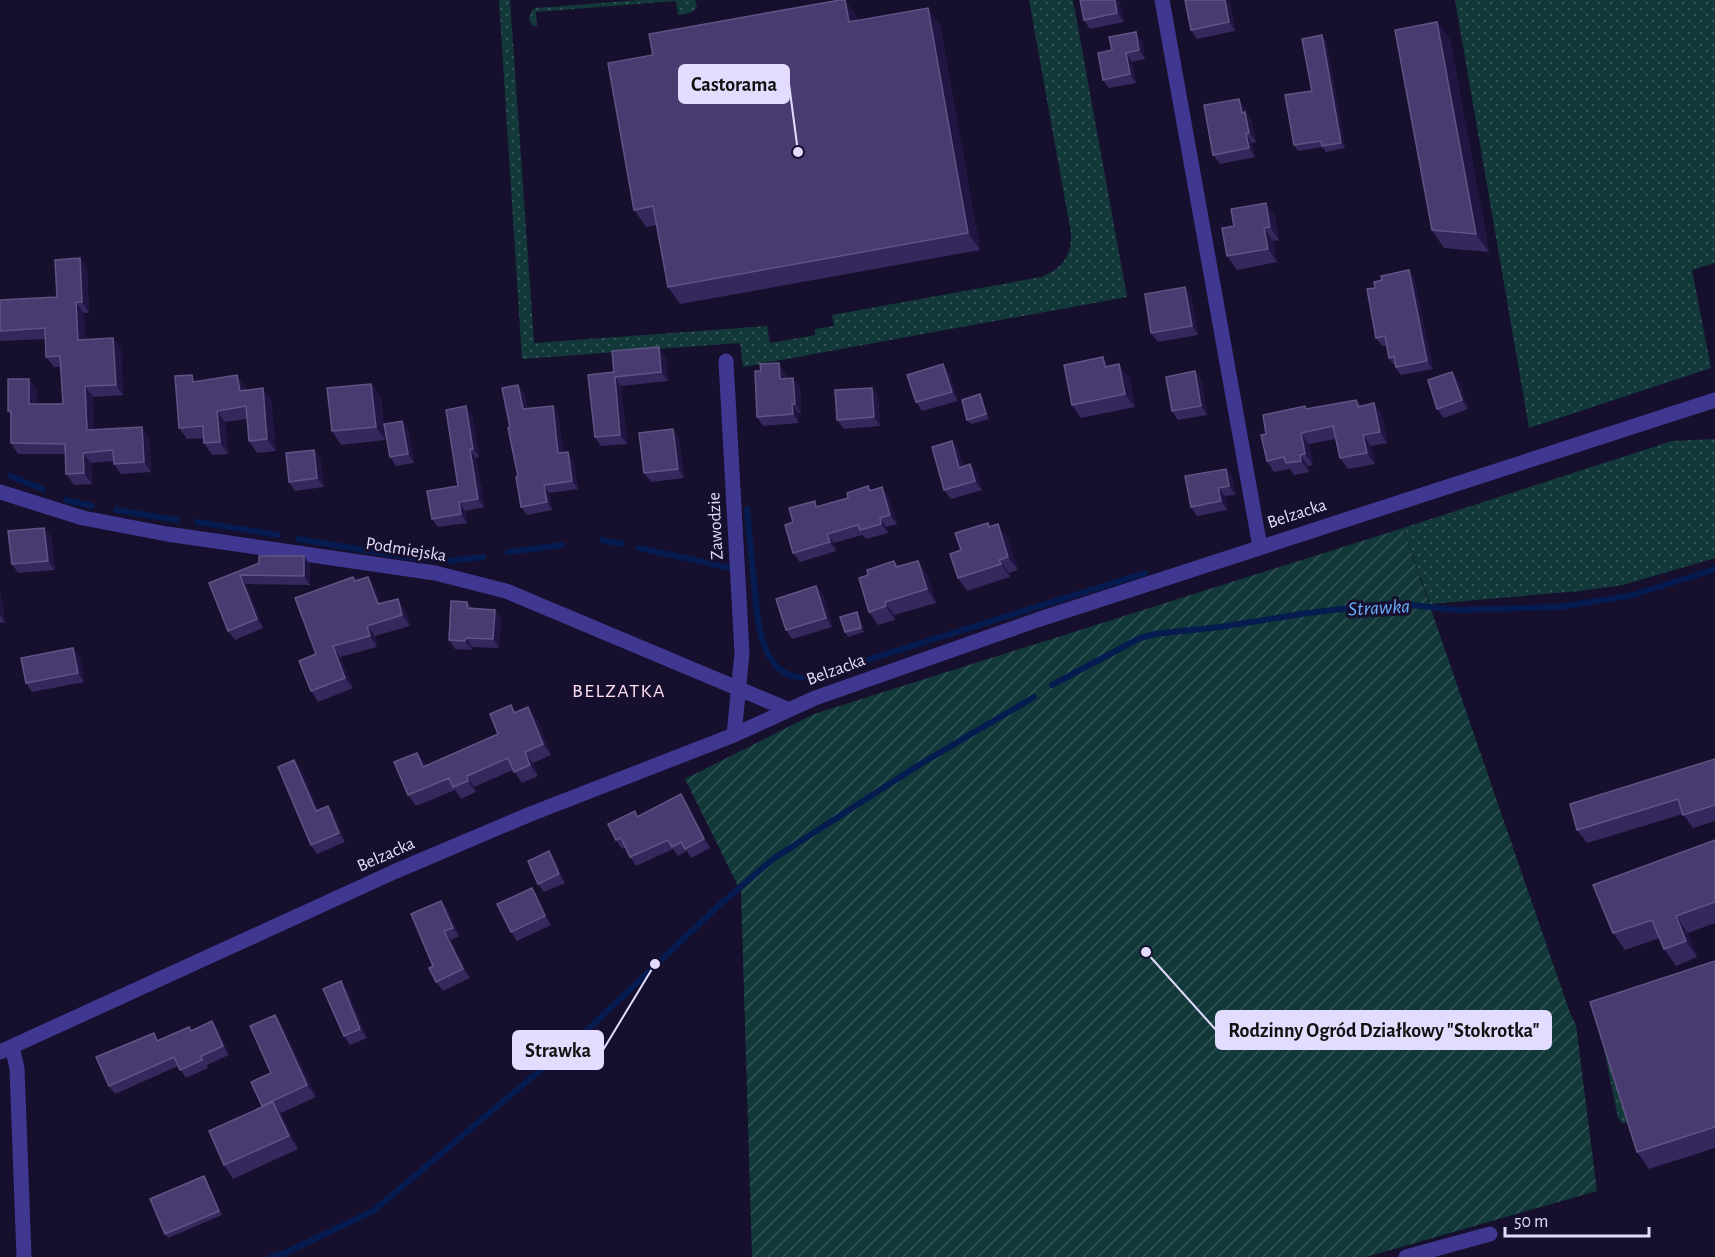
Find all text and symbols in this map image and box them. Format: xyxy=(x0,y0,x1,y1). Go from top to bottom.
callout: Castorama xyxy=(679,65,789,103)
text: Castorama xyxy=(691,75,777,95)
street label: Zawodzie xyxy=(705,492,727,560)
street label: Belzacka xyxy=(1265,496,1329,532)
street label: Podmiejska xyxy=(364,535,448,565)
water label: Strawka xyxy=(1348,596,1410,620)
street label: Belzacka xyxy=(804,651,868,689)
district label: BELZATKA xyxy=(572,681,666,701)
street label: Belzacka xyxy=(354,834,418,876)
callout: Rodzinny Ogród Działkowy "Stokrotka" xyxy=(1216,1011,1551,1049)
text: Rodzinny Ogród Działkowy "Stokrotka" xyxy=(1228,1021,1540,1041)
callout: Strawka xyxy=(513,1031,603,1069)
text: Strawka xyxy=(525,1041,591,1061)
scale bar xyxy=(1505,1200,1649,1238)
text: 50 m xyxy=(1514,1213,1548,1231)

